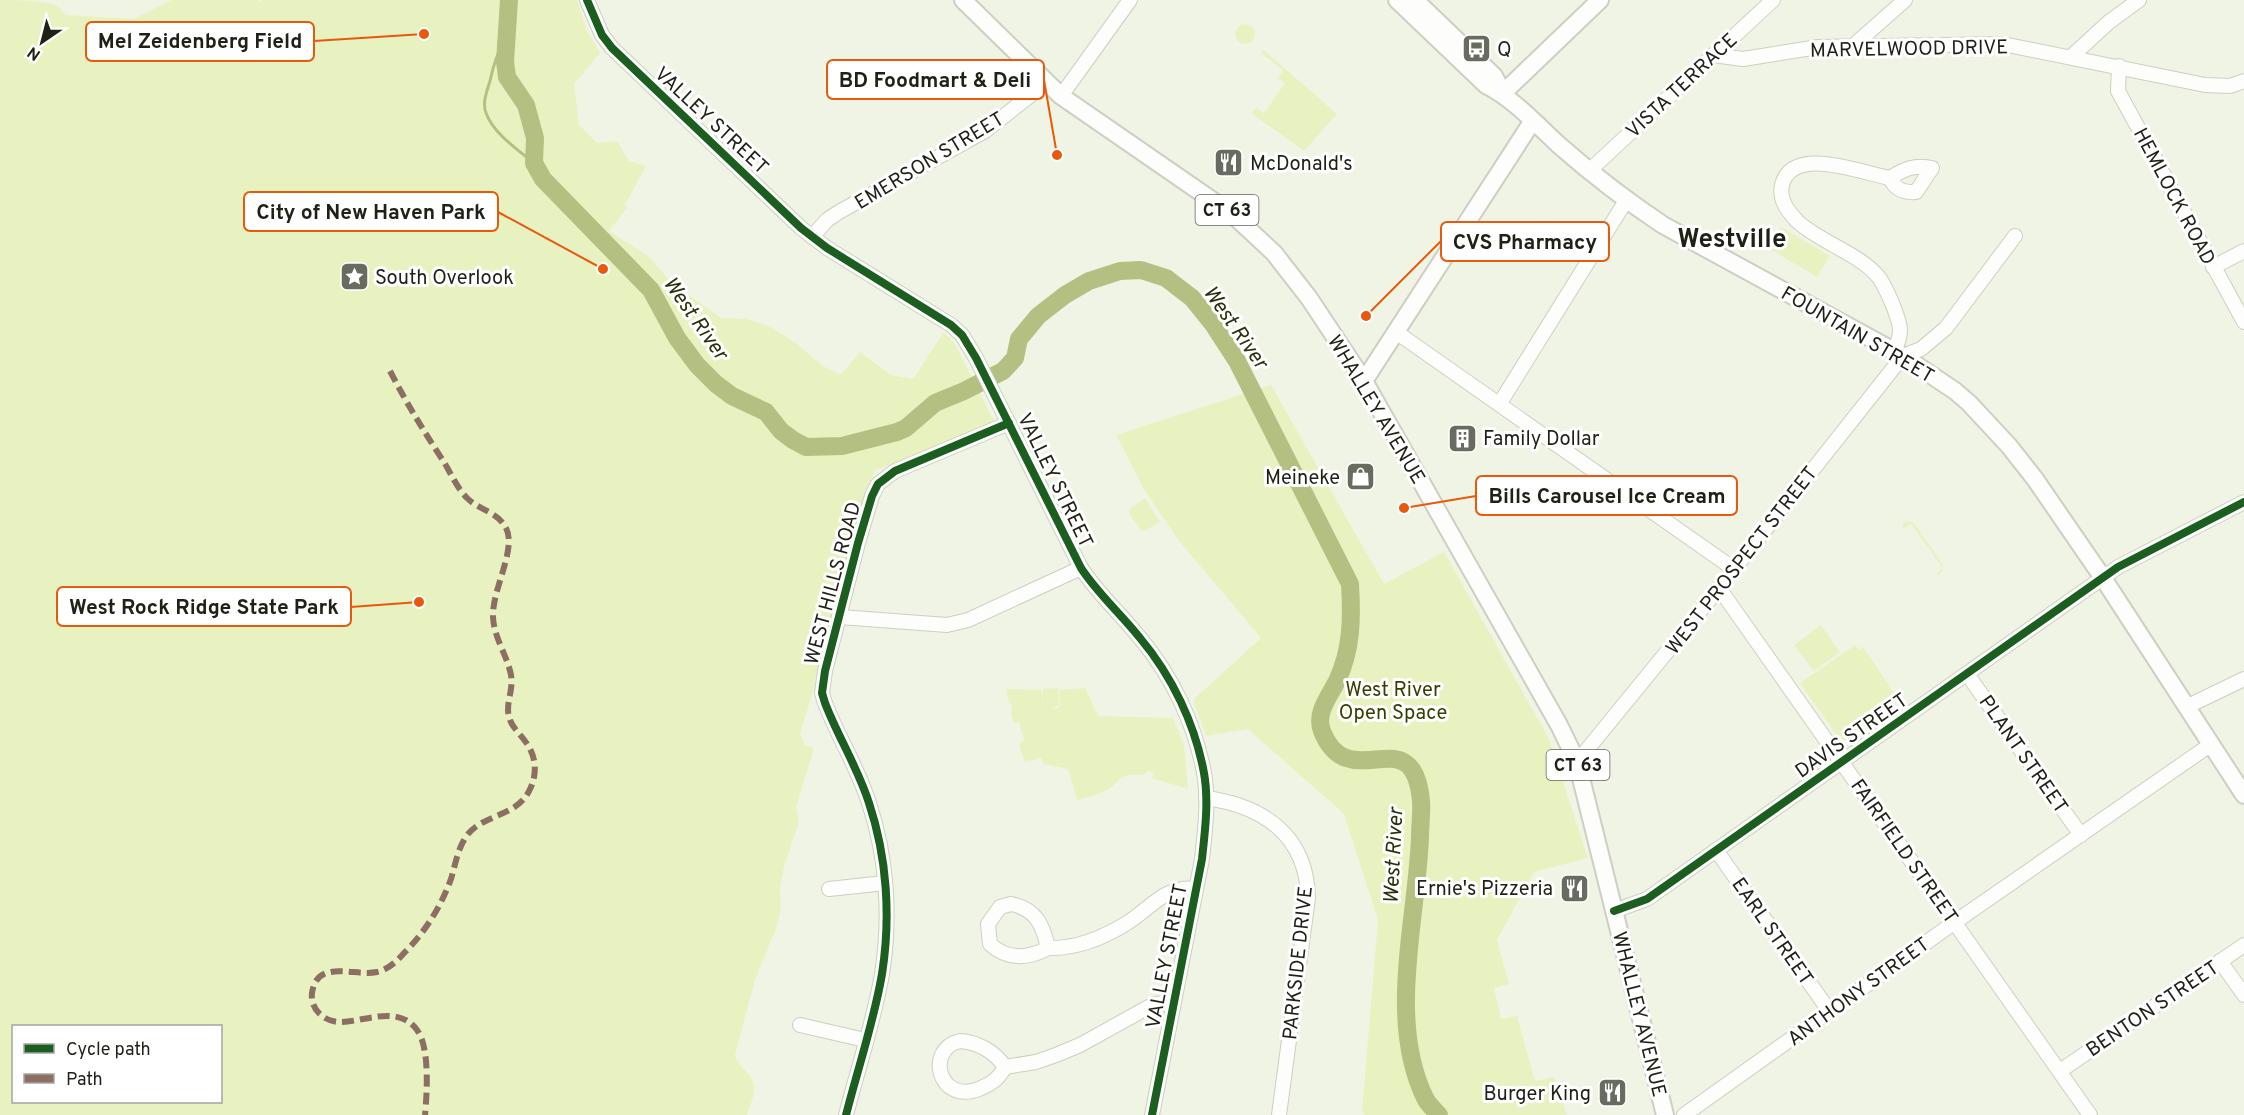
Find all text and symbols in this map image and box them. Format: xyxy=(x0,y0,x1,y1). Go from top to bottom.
north arrow xyxy=(12,12,72,72)
callout: Mel Zeidenberg Field xyxy=(86,22,314,61)
street label: VISTA TERRACE xyxy=(1621,28,1744,145)
text: Mel Zeidenberg Field xyxy=(98,29,302,56)
bus stop icon: Q xyxy=(1460,33,1492,65)
street label: MARVELWOOD DRIVE xyxy=(1810,35,2008,65)
place label: Q xyxy=(1497,38,1512,64)
text: N xyxy=(24,41,45,64)
callout: BD Foodmart & Deli xyxy=(827,60,1044,99)
street label: VALLEY STREET xyxy=(648,62,773,181)
text: BD Foodmart & Deli xyxy=(839,68,1031,95)
street label: EMERSON STREET xyxy=(850,107,1010,217)
street label: HEMLOCK ROAD xyxy=(2126,124,2220,270)
restaurant icon: McDonald's xyxy=(1213,147,1245,179)
place label: McDonald's xyxy=(1250,152,1353,178)
callout: City of New Haven Park xyxy=(244,192,498,231)
road number: CT 63 xyxy=(1196,195,1258,225)
text: City of New Haven Park xyxy=(256,200,486,227)
callout: CVS Pharmacy xyxy=(1441,222,1609,261)
district label: Westville xyxy=(1678,224,1786,257)
text: CVS Pharmacy xyxy=(1453,230,1597,257)
place icon: South Overlook xyxy=(338,261,370,293)
place label: South Overlook xyxy=(375,266,514,292)
water label: West River xyxy=(656,272,735,368)
water label: West River xyxy=(1196,281,1275,377)
street label: FOUNTAIN STREET xyxy=(1776,281,1938,390)
street label: WHALLEY AVENUE xyxy=(1320,331,1430,489)
street label: VALLEY STREET xyxy=(1010,409,1098,553)
building icon: Family Dollar xyxy=(1446,422,1478,454)
place label: Family Dollar xyxy=(1483,427,1600,453)
shop icon: Meineke xyxy=(1345,461,1377,493)
street label: WEST PROSPECT STREET xyxy=(1661,462,1824,661)
place label: Meineke xyxy=(1265,466,1340,492)
callout: Bills Carousel Ice Cream xyxy=(1476,476,1737,515)
text: Bills Carousel Ice Cream xyxy=(1488,484,1726,511)
street label: WEST HILLS ROAD xyxy=(800,499,868,668)
callout: West Rock Ridge State Park xyxy=(57,587,351,626)
text: West Rock Ridge State Park xyxy=(69,595,339,622)
park label: West River Open Space xyxy=(1339,678,1447,727)
street label: DAVIS STREET xyxy=(1791,688,1914,785)
street label: PLANT STREET xyxy=(1972,691,2073,820)
road number: CT 63 xyxy=(1546,750,1610,780)
street label: FAIRFIELD STREET xyxy=(1844,775,1963,930)
water label: West River xyxy=(1379,805,1411,905)
restaurant icon: Ernie's Pizzeria xyxy=(1558,872,1590,904)
street label: EARL STREET xyxy=(1725,873,1818,991)
place label: Ernie's Pizzeria xyxy=(1416,877,1553,903)
street label: VALLEY STREET xyxy=(1141,882,1195,1031)
street label: PARKSIDE DRIVE xyxy=(1278,885,1320,1041)
street label: WHALLEY AVENUE xyxy=(1605,929,1671,1100)
street label: ANTHONY STREET xyxy=(1783,932,1935,1053)
street label: BENTON STREET xyxy=(2082,956,2225,1064)
legend xyxy=(12,1025,222,1103)
text: Cycle path xyxy=(66,1039,151,1062)
text: Path xyxy=(66,1069,103,1092)
restaurant icon: Burger King xyxy=(1596,1077,1628,1109)
place label: Burger King xyxy=(1484,1082,1591,1108)

